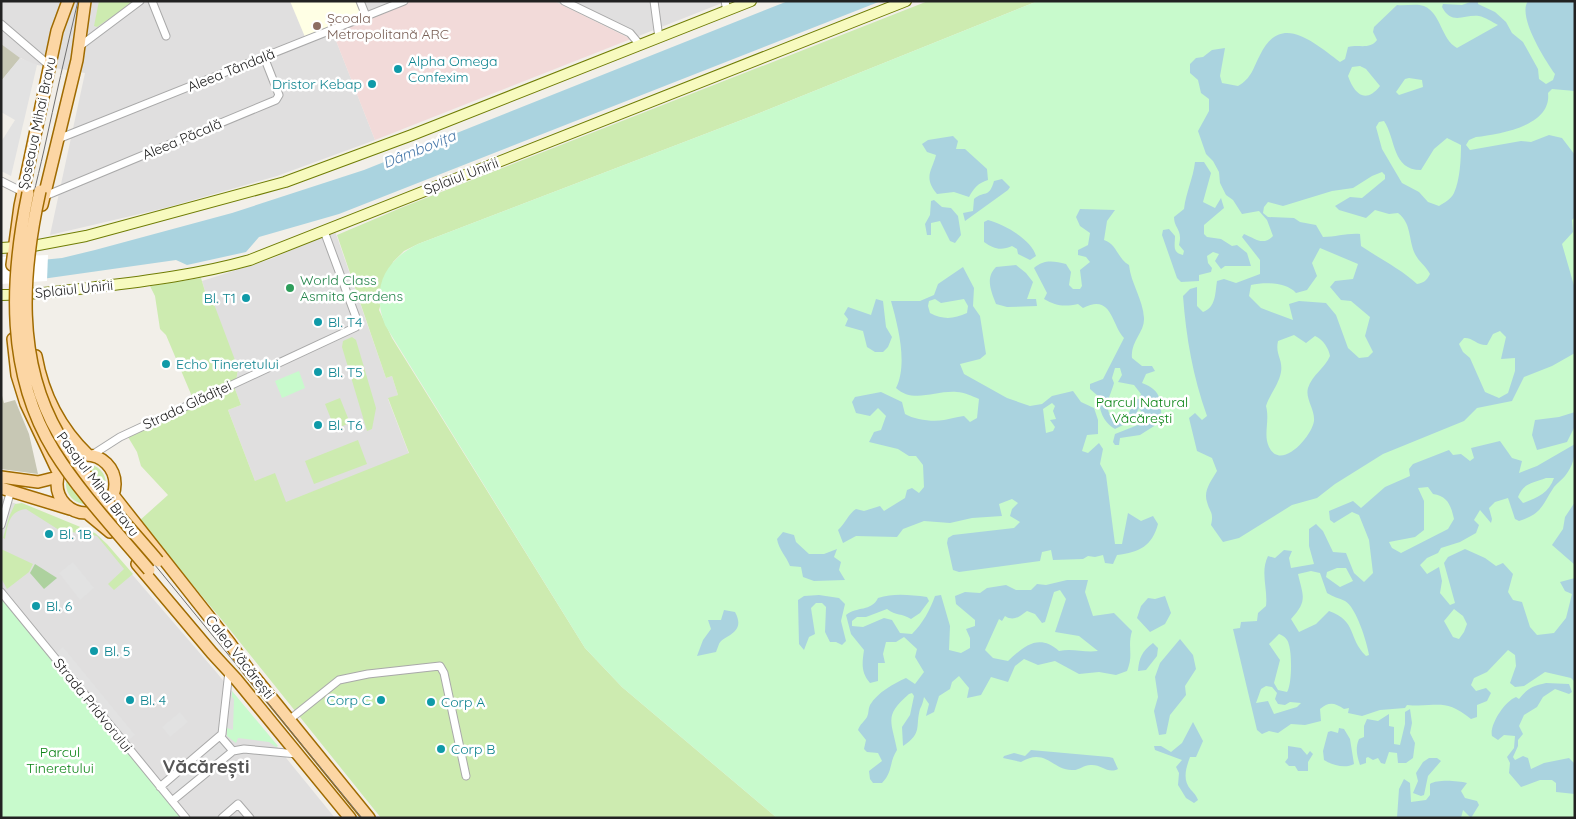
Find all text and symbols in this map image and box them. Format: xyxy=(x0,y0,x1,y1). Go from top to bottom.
place label: Școala Metropolitană ARC xyxy=(327,9,449,43)
marker: Școala Metropolitană ARC xyxy=(311,20,323,32)
street label: Aleea Tândală xyxy=(185,44,277,96)
place label: Alpha Omega Confexim xyxy=(408,52,498,86)
street label: Șoseaua Mihai Bravu xyxy=(14,55,60,191)
marker: Alpha Omega Confexim xyxy=(392,63,404,75)
place label: Dristor Kebap xyxy=(272,75,362,93)
marker: Dristor Kebap xyxy=(366,78,378,90)
street label: Aleea Păcală xyxy=(140,114,224,164)
water label: Dâmbovița xyxy=(380,125,459,172)
street label: Splaiul Unirii xyxy=(421,154,501,198)
place label: World Class Asmita Gardens xyxy=(300,271,403,305)
street label: Splaiul Unirii xyxy=(34,276,114,302)
marker: World Class Asmita Gardens xyxy=(284,282,296,294)
place label: Bl. T1 xyxy=(204,289,236,307)
marker: Bl. T1 xyxy=(240,292,252,304)
place label: Bl. T4 xyxy=(328,313,362,331)
marker: Bl. T4 xyxy=(312,316,324,328)
place label: Echo Tineretului xyxy=(176,355,279,373)
marker: Echo Tineretului xyxy=(160,358,172,370)
place label: Bl. T5 xyxy=(328,363,363,381)
marker: Bl. T5 xyxy=(312,366,324,378)
street label: Strada Glădiței xyxy=(140,377,234,433)
park label: Parcul Natural Văcărești xyxy=(1096,393,1188,427)
place label: Bl. T6 xyxy=(328,416,363,434)
marker: Bl. T6 xyxy=(312,419,324,431)
street label: Pasajul Mihai Bravu xyxy=(53,428,143,540)
place label: Bl. 1B xyxy=(59,525,92,543)
marker: Bl. 1B xyxy=(43,528,55,540)
place label: Bl. 6 xyxy=(46,597,73,615)
marker: Bl. 6 xyxy=(30,600,42,612)
street label: Calea Văcărești xyxy=(202,611,278,703)
place label: Bl. 5 xyxy=(104,642,130,660)
marker: Bl. 5 xyxy=(88,645,100,657)
street label: Strada Pridvorului xyxy=(50,654,136,756)
place label: Bl. 4 xyxy=(140,691,166,709)
place label: Corp C xyxy=(327,691,371,709)
place label: Corp A xyxy=(441,693,485,711)
marker: Bl. 4 xyxy=(124,694,136,706)
marker: Corp C xyxy=(375,694,387,706)
marker: Corp A xyxy=(425,696,437,708)
place label: Corp B xyxy=(451,740,495,758)
park label: Parcul Tineretului xyxy=(26,743,94,777)
marker: Corp B xyxy=(435,743,447,755)
district label: Văcărești xyxy=(163,754,249,779)

